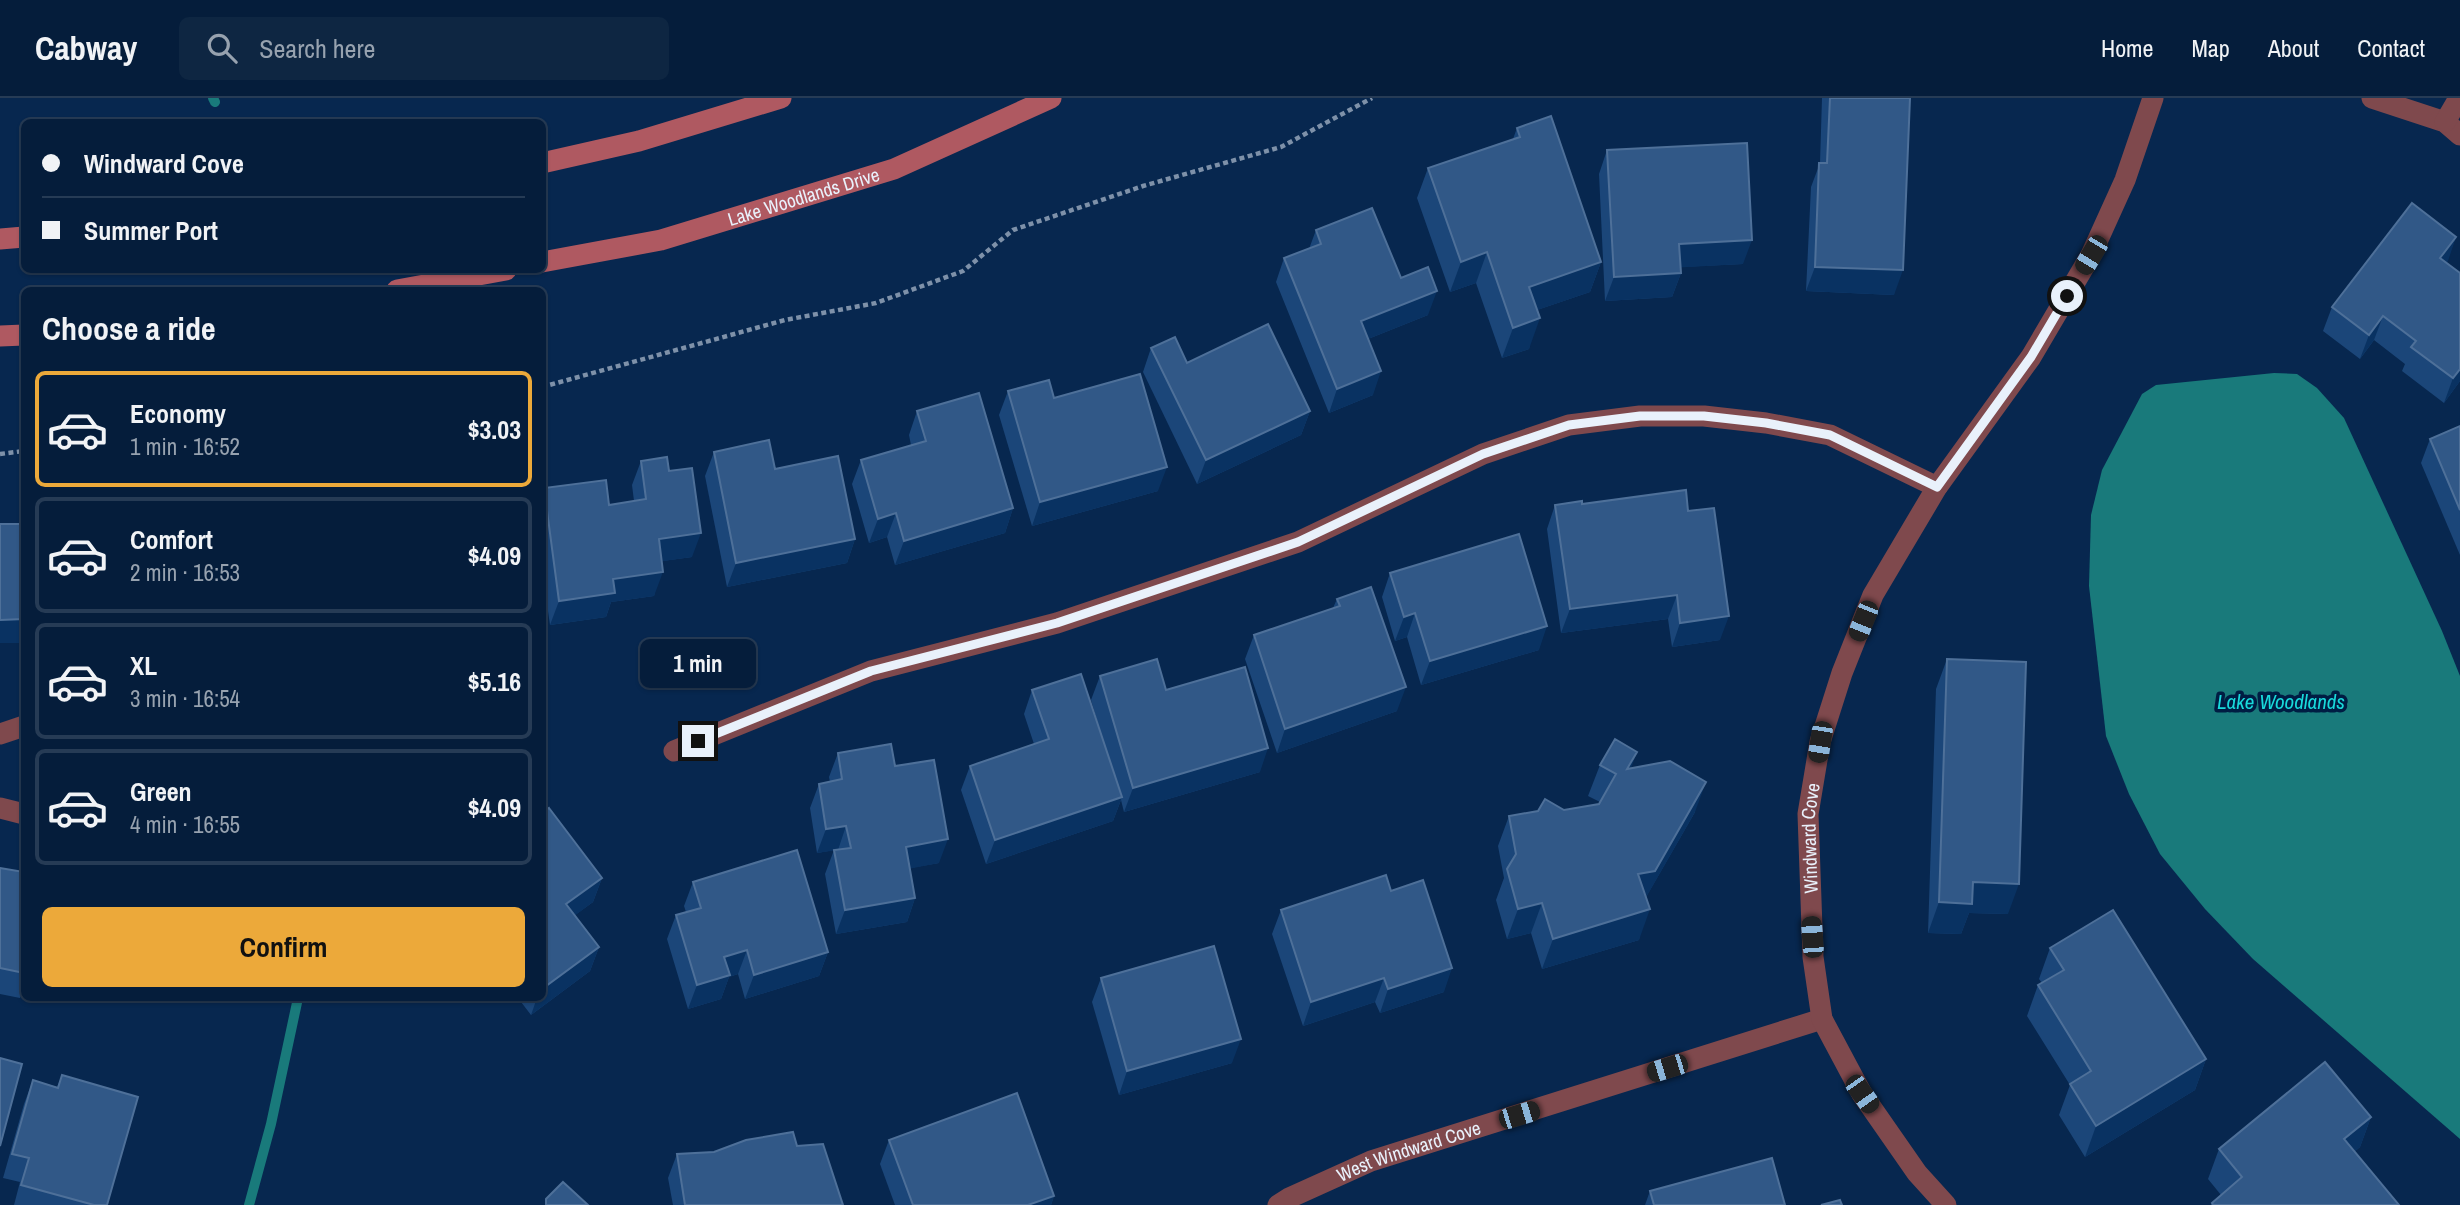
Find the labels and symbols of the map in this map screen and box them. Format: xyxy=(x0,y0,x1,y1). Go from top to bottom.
street label: Lake Woodlands Drive xyxy=(724,161,883,232)
car xyxy=(2072,232,2111,278)
route start xyxy=(2051,280,2083,312)
car xyxy=(1846,598,1881,644)
callout: 1 min xyxy=(640,640,756,688)
water label: Lake Woodlands xyxy=(2217,687,2345,716)
car xyxy=(1807,720,1834,764)
route end xyxy=(682,725,714,757)
street label: Windward Cove xyxy=(1794,781,1826,894)
car xyxy=(1801,915,1824,959)
car xyxy=(1644,1052,1691,1084)
car xyxy=(1842,1071,1883,1117)
car xyxy=(1496,1099,1543,1131)
street label: West Windward Cove xyxy=(1333,1114,1484,1188)

